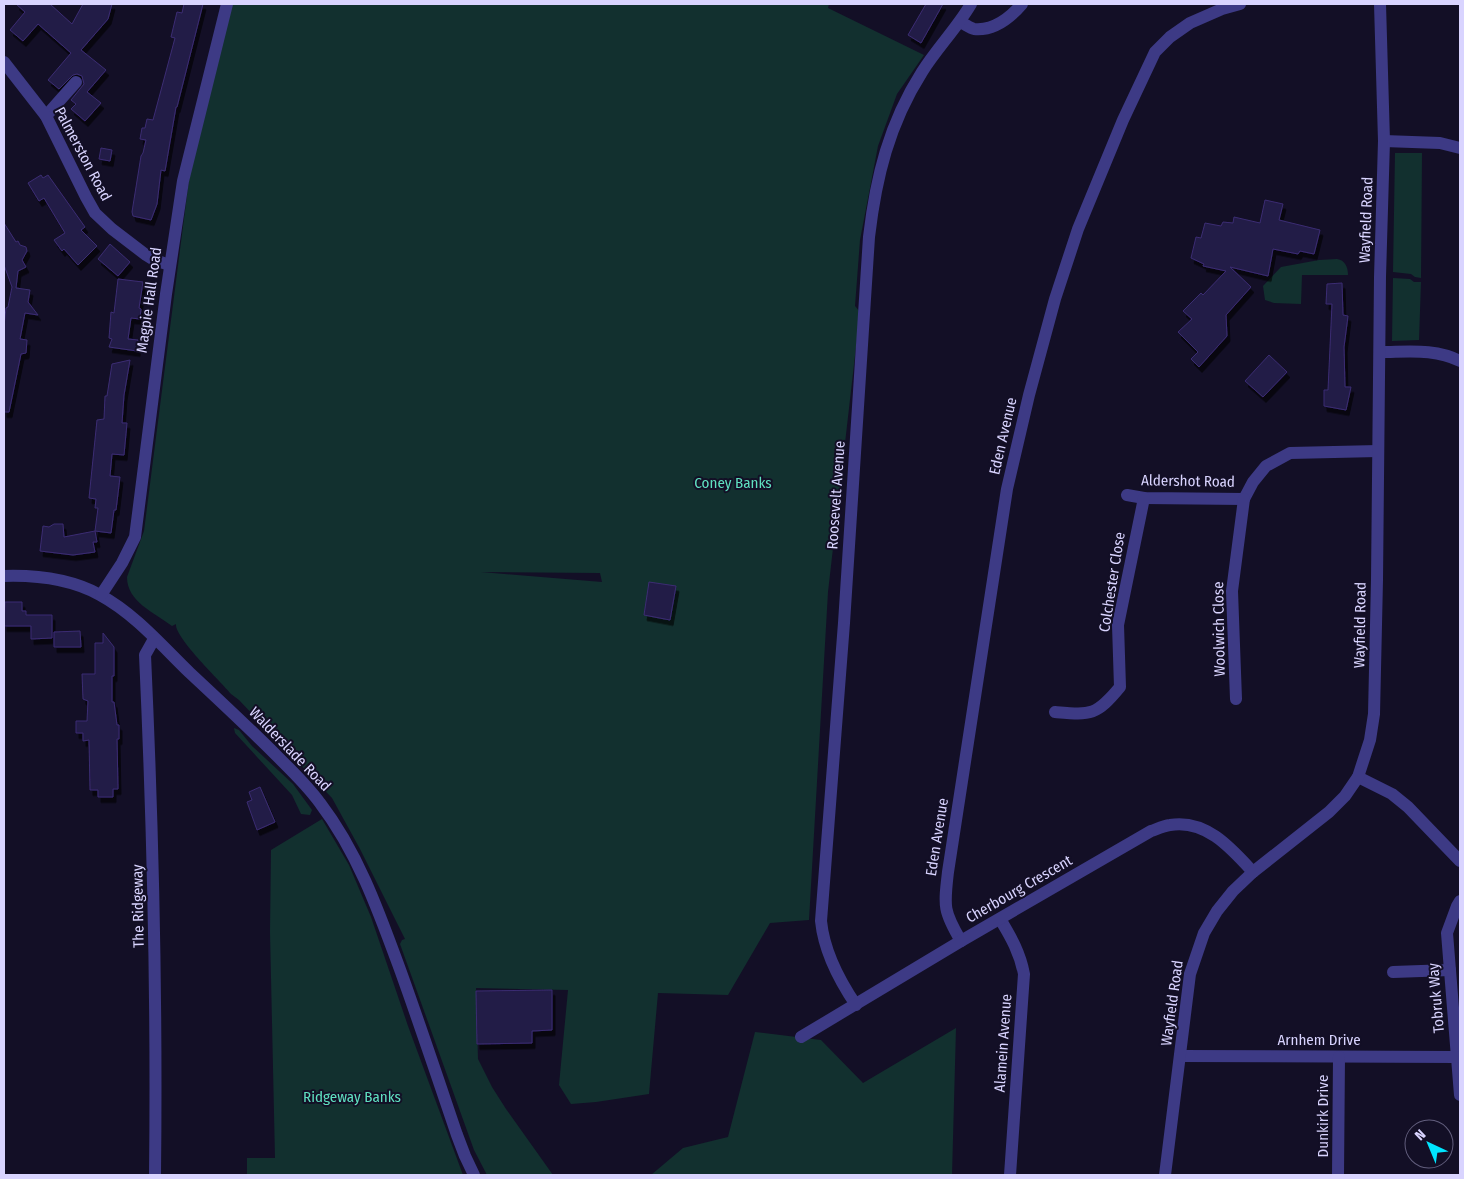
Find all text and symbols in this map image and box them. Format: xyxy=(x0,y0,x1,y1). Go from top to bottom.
street label: Palmerston Road xyxy=(51,104,115,204)
street label: Wayfield Road xyxy=(1355,177,1377,263)
street label: Magpie Hall Road xyxy=(133,246,165,354)
street label: Eden Avenue xyxy=(985,396,1021,476)
street label: Roosevelt Avenue xyxy=(823,440,849,550)
street label: Aldershot Road xyxy=(1141,471,1235,491)
park label: Coney Banks xyxy=(694,474,772,492)
street label: Colchester Close xyxy=(1095,531,1129,633)
street label: Woolwich Close xyxy=(1209,581,1229,677)
street label: Wayfield Road xyxy=(1350,582,1370,668)
street label: Walderslade Road xyxy=(245,703,335,795)
street label: Eden Avenue xyxy=(922,797,952,877)
street label: Cherbourg Crescent xyxy=(963,851,1075,927)
street label: The Ridgeway xyxy=(128,864,148,948)
street label: Wayfield Road xyxy=(1157,959,1187,1047)
street label: Tobruk Way xyxy=(1424,962,1448,1034)
street label: Alamein Avenue xyxy=(991,993,1015,1093)
street label: Arnhem Drive xyxy=(1277,1031,1361,1049)
street label: Dunkirk Drive xyxy=(1314,1075,1332,1157)
park label: Ridgeway Banks xyxy=(303,1088,401,1106)
north arrow xyxy=(1404,1119,1454,1169)
text: N xyxy=(1411,1126,1429,1144)

